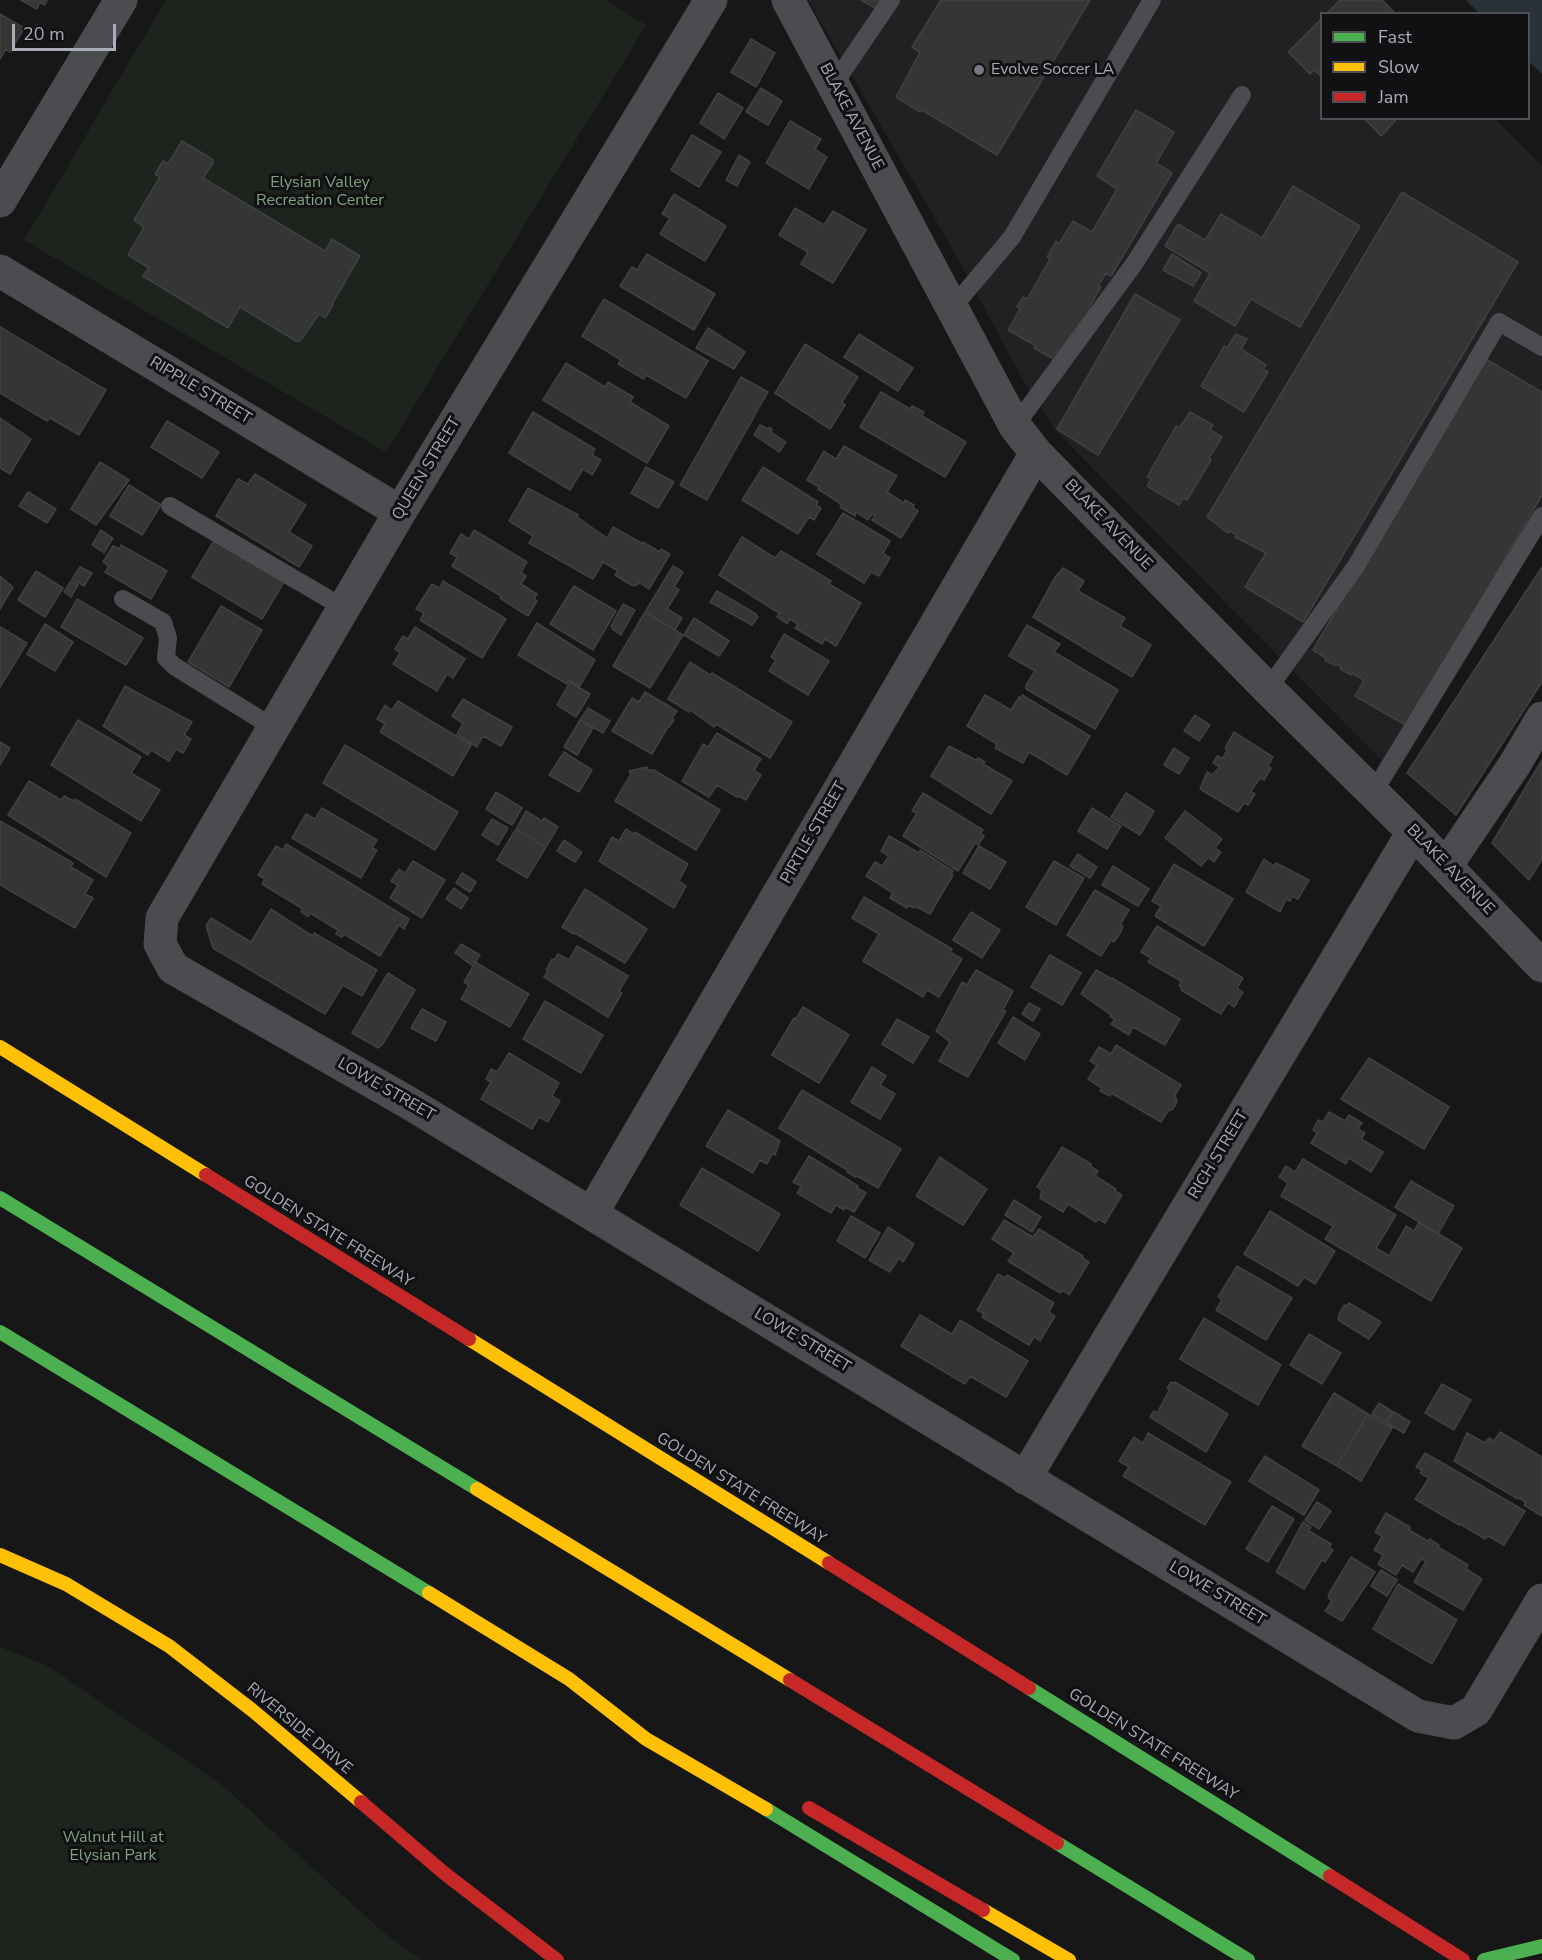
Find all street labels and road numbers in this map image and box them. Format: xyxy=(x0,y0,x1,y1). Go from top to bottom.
street label: BLAKE AVENUE xyxy=(815,60,887,174)
street label: RIPPLE STREET xyxy=(146,353,254,429)
street label: QUEEN STREET xyxy=(389,414,465,524)
street label: BLAKE AVENUE xyxy=(1060,476,1156,574)
street label: PIRTLE STREET xyxy=(777,779,851,887)
street label: BLAKE AVENUE xyxy=(1402,821,1498,919)
street label: LOWE STREET xyxy=(334,1054,438,1126)
street label: RICH STREET xyxy=(1185,1107,1253,1203)
street label: GOLDEN STATE FREEWAY xyxy=(240,1172,416,1292)
street label: LOWE STREET xyxy=(750,1305,854,1377)
street label: GOLDEN STATE FREEWAY xyxy=(653,1429,829,1549)
street label: LOWE STREET xyxy=(1165,1558,1269,1630)
street label: RIVERSIDE DRIVE xyxy=(242,1679,356,1779)
street label: GOLDEN STATE FREEWAY xyxy=(1065,1685,1241,1805)

